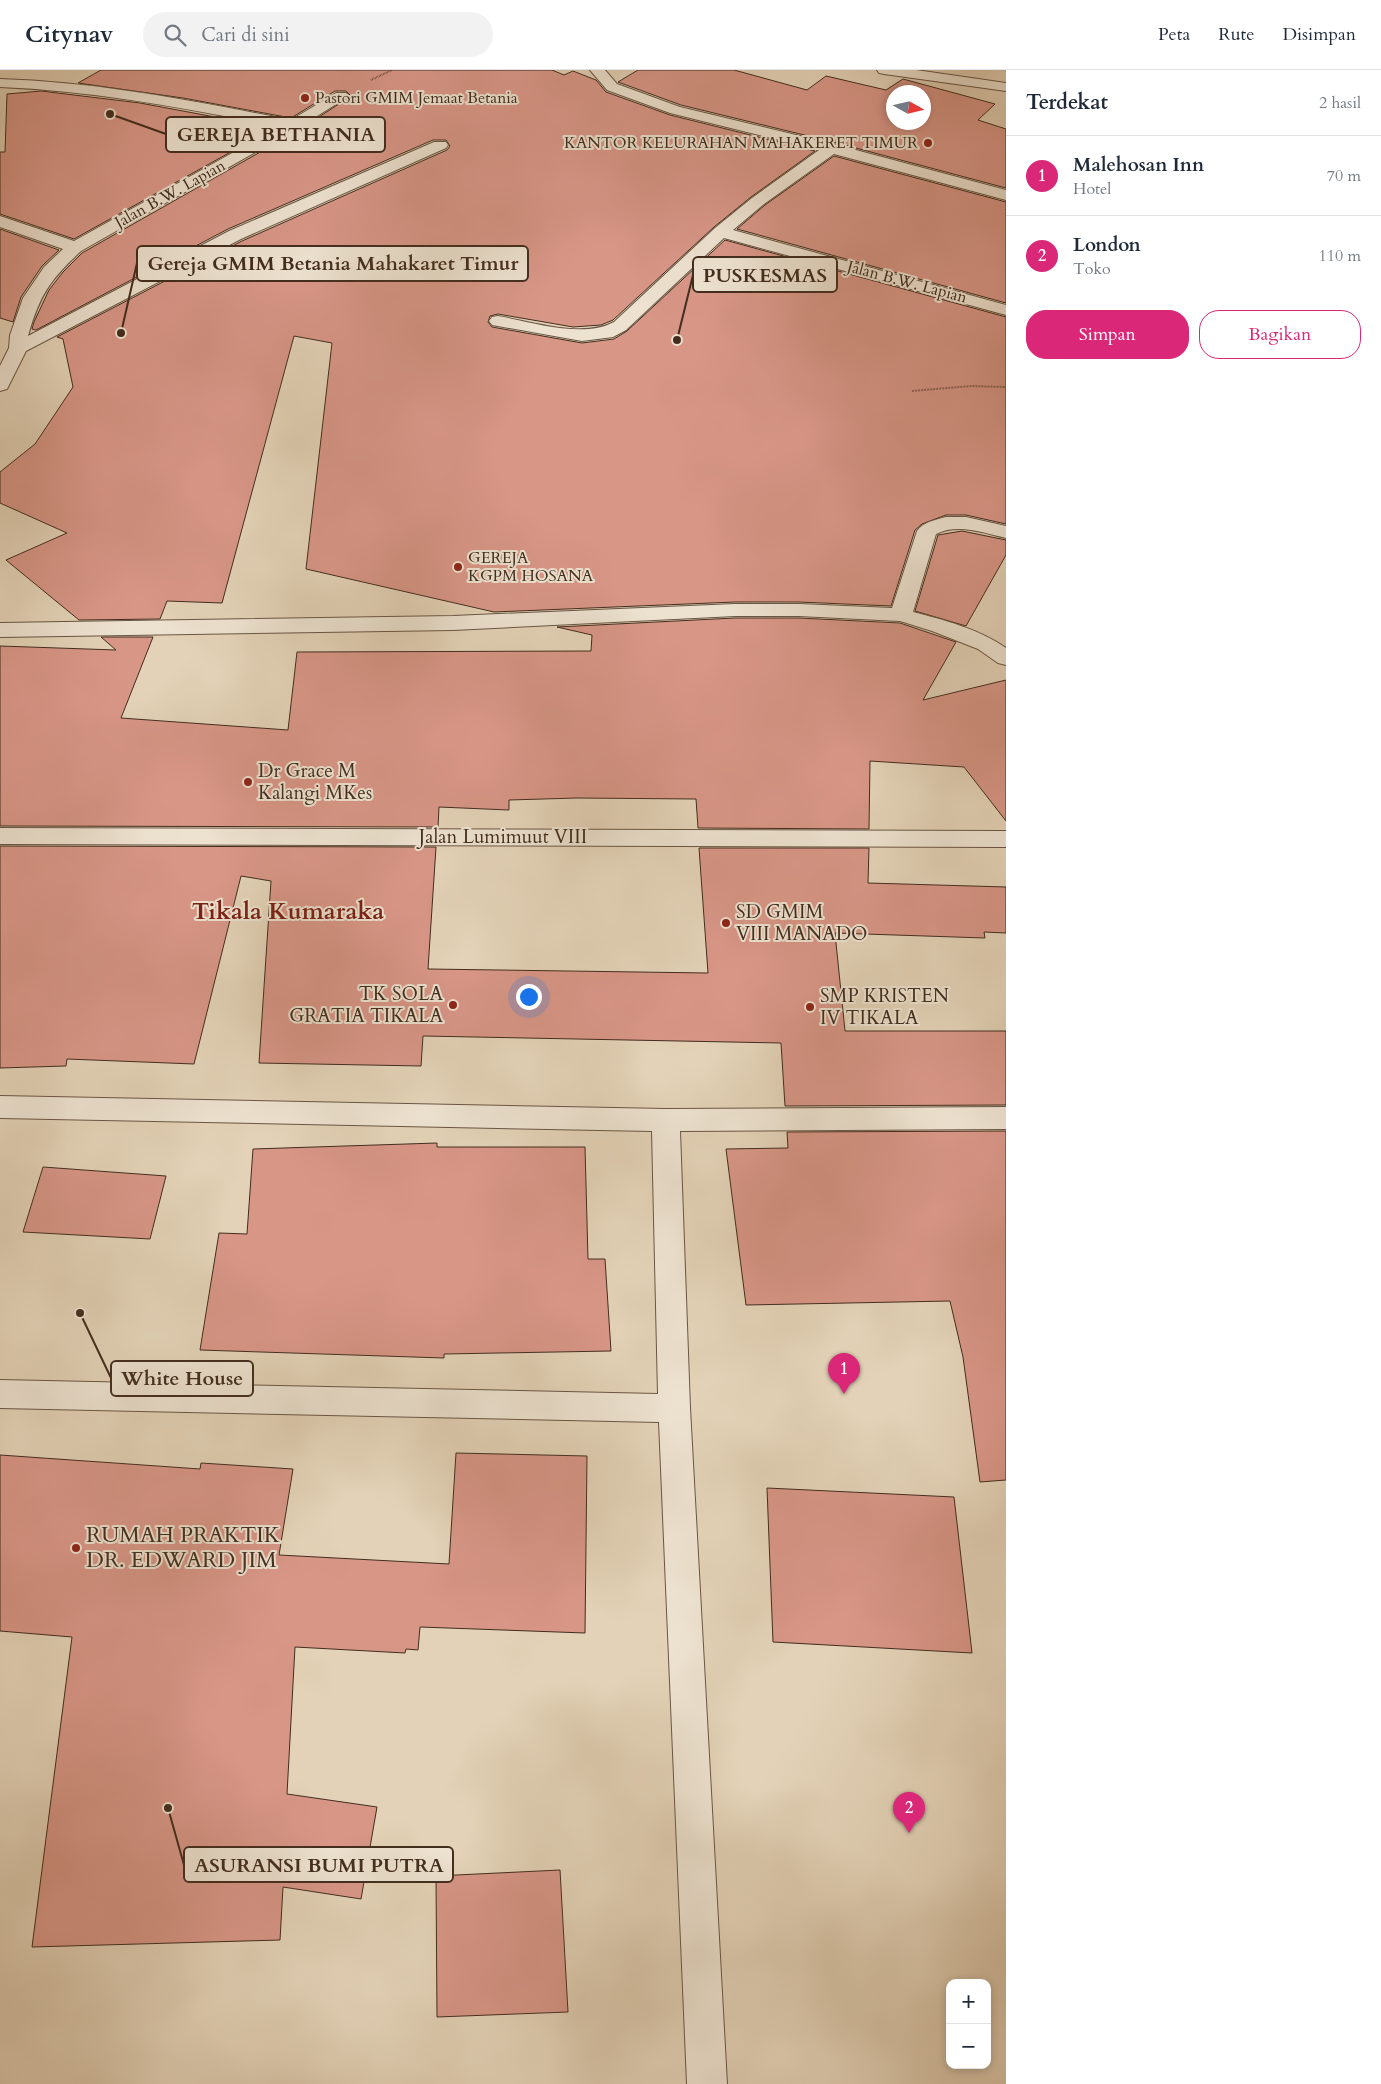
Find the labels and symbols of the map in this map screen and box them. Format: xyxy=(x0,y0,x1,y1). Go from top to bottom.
north arrow xyxy=(886,85,931,130)
place label: Pastori GMIM Jemaat Betania xyxy=(315,87,518,109)
marker: Pastori GMIM Jemaat Betania xyxy=(299,92,311,104)
callout: GEREJA BETHANIA xyxy=(166,117,385,152)
text: GEREJA BETHANIA xyxy=(177,121,375,148)
place label: KANTOR KELURAHAN MAHAKERET TIMUR xyxy=(564,132,918,154)
marker: KANTOR KELURAHAN MAHAKERET TIMUR xyxy=(922,137,934,149)
street label: Jalan B.W. Lapian xyxy=(109,154,229,234)
callout: Gereja GMIM Betania Mahakaret Timur xyxy=(137,246,528,281)
text: Gereja GMIM Betania Mahakaret Timur xyxy=(148,250,519,277)
street label: Jalan B.W. Lapian xyxy=(843,255,969,309)
callout: PUSKESMAS xyxy=(693,257,837,292)
text: PUSKESMAS xyxy=(703,262,827,289)
place label: GEREJA KGPM HOSANA xyxy=(468,547,594,587)
marker: GEREJA KGPM HOSANA xyxy=(452,561,464,573)
place label: Dr Grace M Kalangi MKes xyxy=(258,758,372,806)
marker: Dr Grace M Kalangi MKes xyxy=(242,776,254,788)
street label: Jalan Lumimuut VIII xyxy=(416,824,587,850)
district label: Tikala Kumaraka xyxy=(192,895,384,928)
place label: SD GMIM VIII MANADO xyxy=(736,899,868,947)
marker: SD GMIM VIII MANADO xyxy=(720,917,732,929)
place label: TK SOLA GRATIA TIKALA xyxy=(289,981,443,1029)
place label: SMP KRISTEN IV TIKALA xyxy=(820,983,949,1031)
your location xyxy=(516,984,542,1010)
marker: TK SOLA GRATIA TIKALA xyxy=(447,999,459,1011)
marker: SMP KRISTEN IV TIKALA xyxy=(804,1001,816,1013)
pin: 1 xyxy=(828,1353,860,1394)
callout: White House xyxy=(111,1361,253,1396)
text: White House xyxy=(120,1365,243,1392)
place label: RUMAH PRAKTIK DR. EDWARD JIM xyxy=(86,1520,281,1575)
marker: RUMAH PRAKTIK DR. EDWARD JIM xyxy=(70,1542,82,1554)
pin: 2 xyxy=(893,1792,925,1833)
callout: ASURANSI BUMI PUTRA xyxy=(184,1847,453,1882)
text: ASURANSI BUMI PUTRA xyxy=(194,1852,444,1879)

